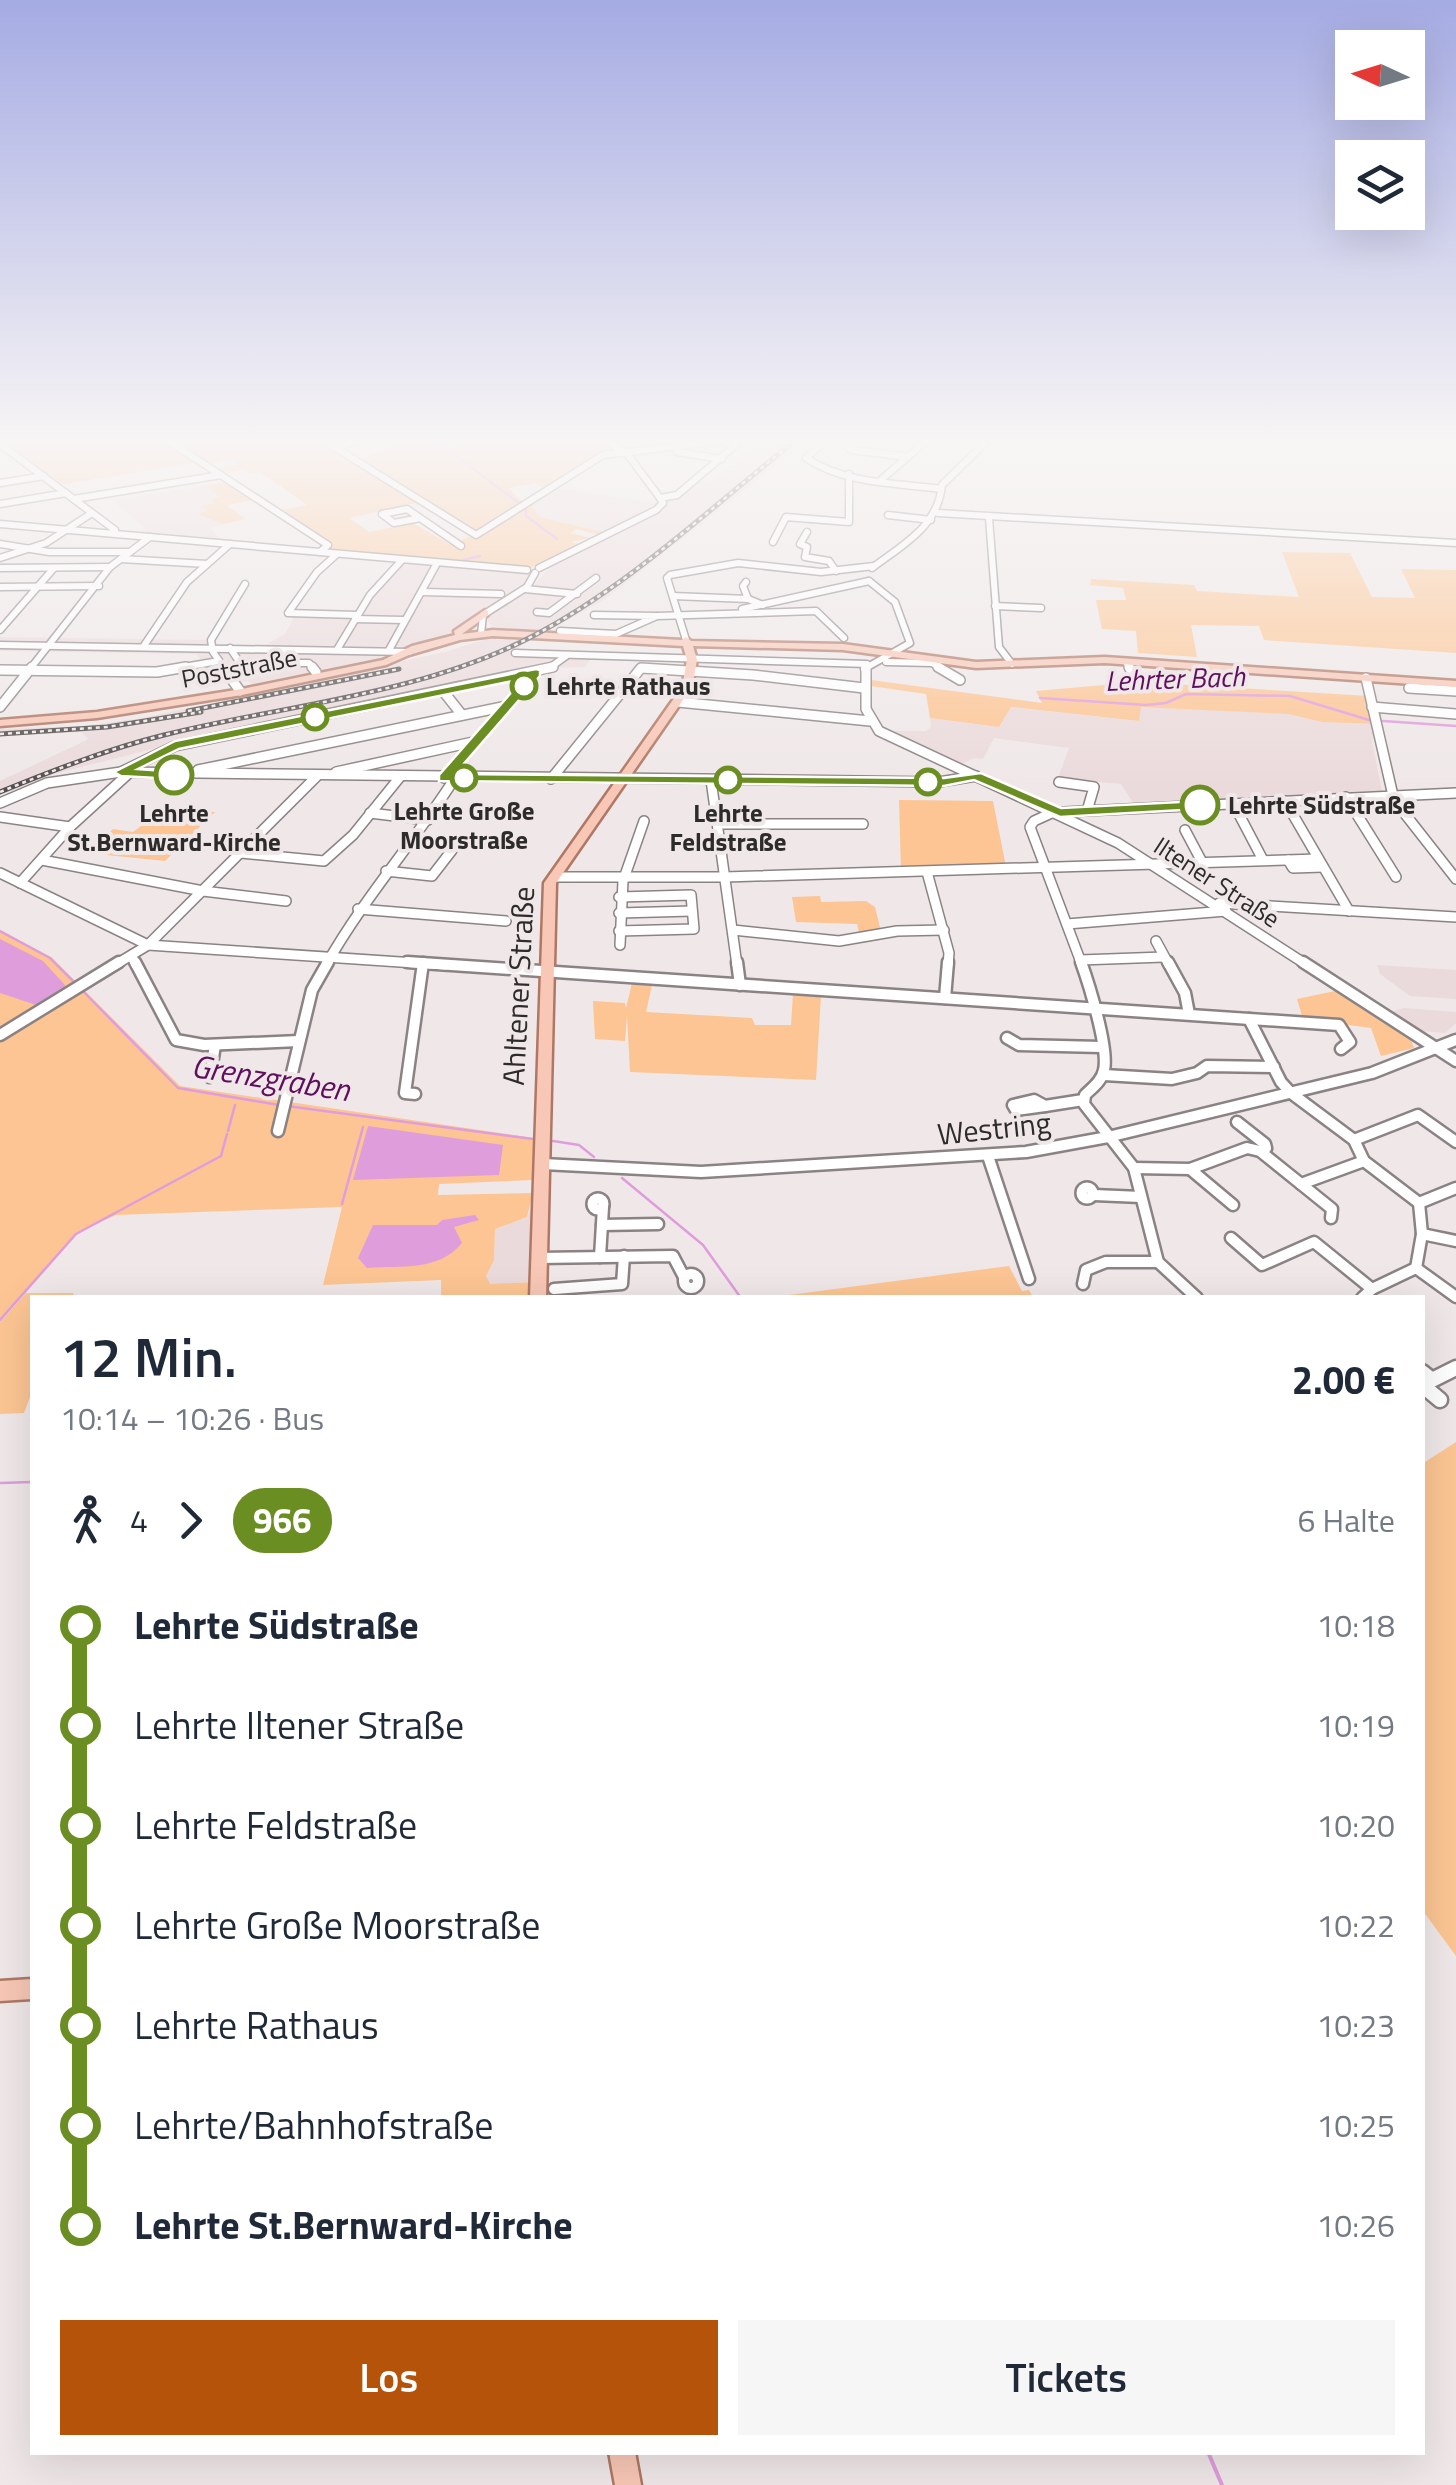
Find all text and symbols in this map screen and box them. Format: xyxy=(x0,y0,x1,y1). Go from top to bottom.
north arrow xyxy=(1335,30,1425,120)
map controls xyxy=(1335,30,1425,230)
button: layers xyxy=(1335,140,1425,230)
street label: Poststraße xyxy=(178,638,300,698)
water label: Lehrter Bach xyxy=(1104,654,1247,702)
place label: Lehrte Rathaus xyxy=(546,667,711,705)
marker: Lehrte Rathaus xyxy=(511,673,537,699)
unlabelled marker xyxy=(302,704,328,730)
marker: Lehrte St.Bernward-Kirche xyxy=(155,756,193,794)
marker: Lehrte Große Moorstraße xyxy=(451,765,477,791)
marker: Lehrte Feldstraße xyxy=(715,767,741,793)
unlabelled marker xyxy=(915,769,941,795)
marker: Lehrte Südstraße xyxy=(1181,786,1219,824)
place label: Lehrte Südstraße xyxy=(1228,786,1415,824)
place label: Lehrte Große Moorstraße xyxy=(394,792,534,859)
place label: Lehrte St.Bernward-Kirche xyxy=(67,794,281,861)
place label: Lehrte Feldstraße xyxy=(669,794,787,861)
street label: Iltener Straße xyxy=(1146,827,1288,937)
street label: Ahltener Straße xyxy=(490,885,546,1087)
water label: Grenzgraben xyxy=(188,1041,355,1113)
street label: Westring xyxy=(935,1099,1053,1157)
text: 12 Min. xyxy=(60,1315,237,1398)
text: 2.00 € xyxy=(1292,1351,1395,1409)
text: 10:14 – 10:26 · Bus xyxy=(60,1394,324,1442)
icon: walk xyxy=(60,1493,115,1548)
icon: forward xyxy=(163,1493,218,1548)
text: 966 xyxy=(253,1493,312,1547)
text: 4 xyxy=(130,1496,148,1544)
text: 6 Halte xyxy=(1298,1496,1395,1544)
text: Lehrte Südstraße xyxy=(134,1596,419,1654)
text: 10:18 xyxy=(1316,1601,1395,1649)
text: Lehrte Iltener Straße xyxy=(134,1696,464,1754)
text: 10:19 xyxy=(1316,1701,1395,1749)
text: Lehrte Feldstraße xyxy=(134,1796,417,1854)
text: 10:20 xyxy=(1316,1801,1395,1849)
text: Lehrte Große Moorstraße xyxy=(134,1896,540,1954)
text: 10:22 xyxy=(1316,1901,1395,1949)
text: Lehrte Rathaus xyxy=(134,1996,379,2054)
text: 10:23 xyxy=(1316,2001,1395,2049)
text: Lehrte/Bahnhofstraße xyxy=(134,2096,493,2154)
text: 10:25 xyxy=(1316,2101,1395,2149)
text: Lehrte St.Bernward-Kirche xyxy=(134,2196,573,2254)
text: 10:26 xyxy=(1316,2201,1395,2249)
button: Los xyxy=(60,2320,718,2435)
button: Tickets xyxy=(738,2320,1395,2435)

